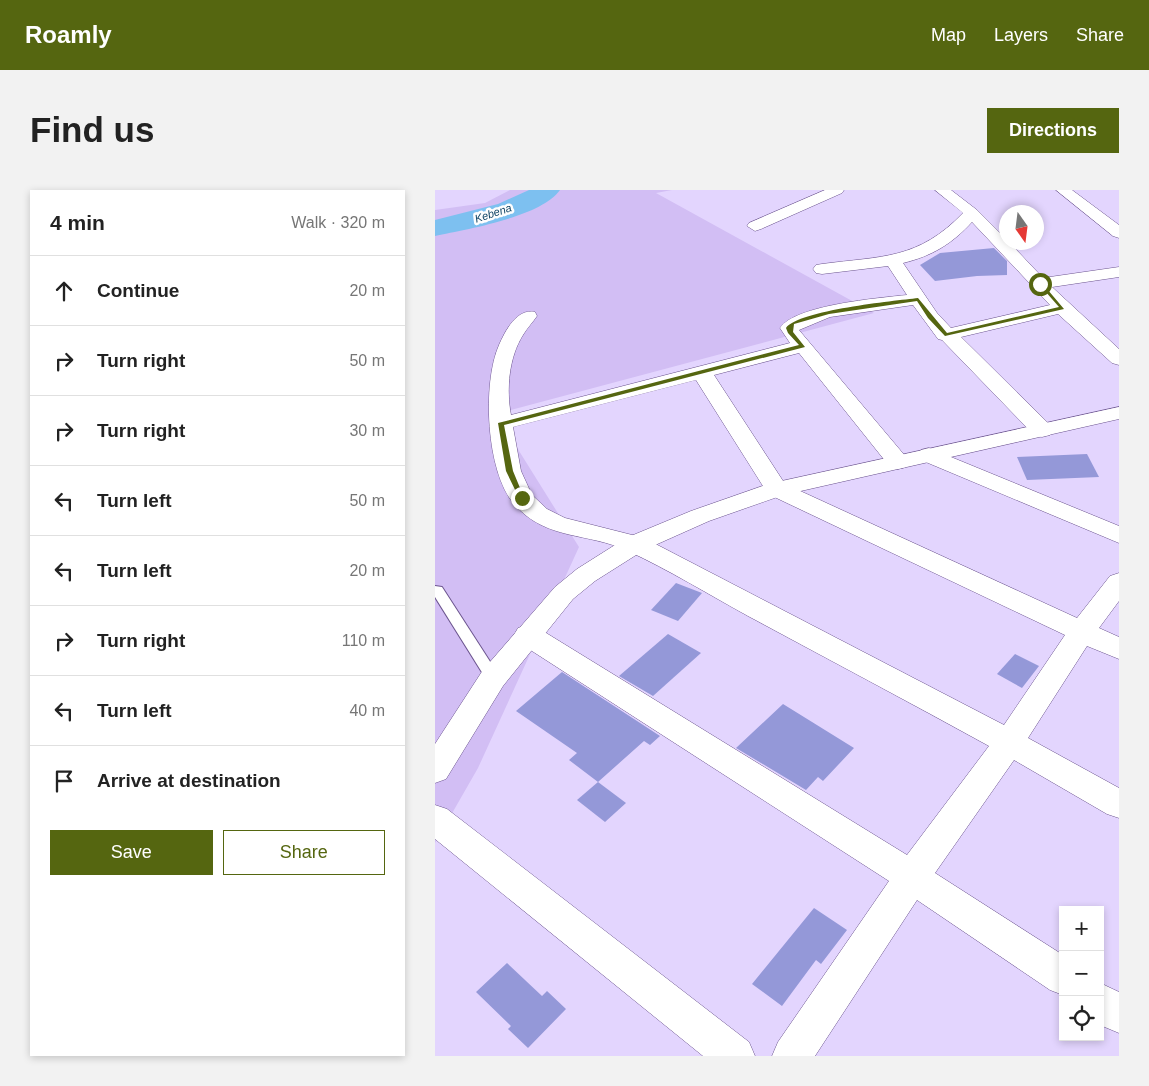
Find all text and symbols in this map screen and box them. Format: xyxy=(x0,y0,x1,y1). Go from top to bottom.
text: Roamly xyxy=(25,21,112,48)
text: Map xyxy=(931,25,966,45)
text: Layers xyxy=(994,25,1048,45)
text: Share xyxy=(1076,25,1124,45)
button: Directions xyxy=(987,108,1119,153)
text: Find us xyxy=(30,110,154,149)
water label: Kebena xyxy=(473,201,513,225)
north arrow xyxy=(999,205,1044,250)
text: 4 min xyxy=(50,211,105,234)
text: Walk · 320 m xyxy=(291,214,385,231)
route start xyxy=(1029,273,1052,296)
icon: ahead xyxy=(50,277,78,305)
text: Continue xyxy=(97,280,179,301)
text: 20 m xyxy=(349,282,385,299)
icon: right xyxy=(50,347,78,375)
text: Turn right xyxy=(97,350,185,371)
text: 50 m xyxy=(349,352,385,369)
icon: right xyxy=(50,417,78,445)
text: Turn right xyxy=(97,420,185,441)
text: 30 m xyxy=(349,422,385,439)
icon: left xyxy=(50,487,78,515)
route end xyxy=(511,487,534,510)
text: Turn left xyxy=(97,490,172,511)
text: 50 m xyxy=(349,492,385,509)
icon: left xyxy=(50,557,78,585)
text: Turn left xyxy=(97,560,172,581)
text: 20 m xyxy=(349,562,385,579)
icon: right xyxy=(50,627,78,655)
text: Turn right xyxy=(97,630,185,651)
text: 110 m xyxy=(342,632,385,649)
icon: left xyxy=(50,697,78,725)
text: Turn left xyxy=(97,700,172,721)
text: 40 m xyxy=(349,702,385,719)
icon: arrive xyxy=(50,767,78,795)
text: Arrive at destination xyxy=(97,770,281,791)
button: Save xyxy=(50,830,213,875)
button: Share xyxy=(223,830,385,875)
map controls xyxy=(1059,906,1104,1041)
button: + xyxy=(1059,906,1104,951)
button: − xyxy=(1059,951,1104,996)
button: locate xyxy=(1059,996,1104,1041)

